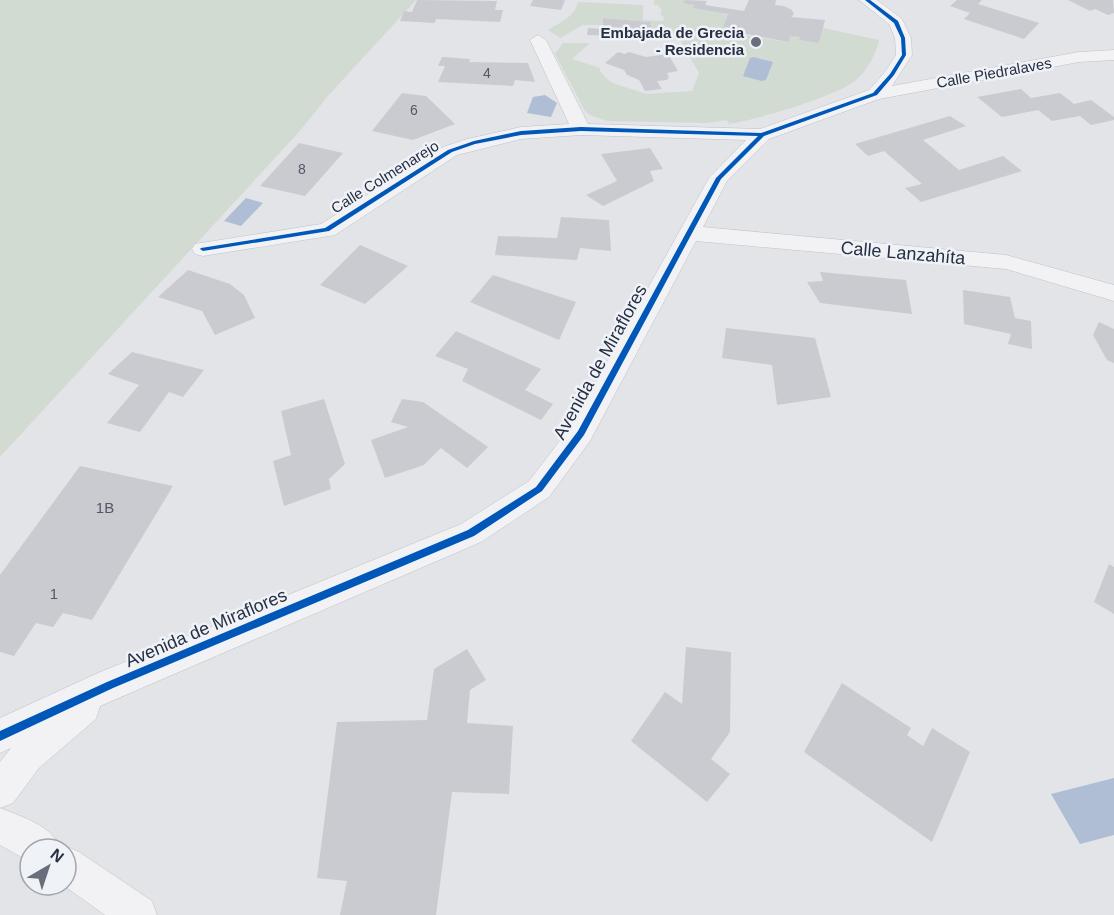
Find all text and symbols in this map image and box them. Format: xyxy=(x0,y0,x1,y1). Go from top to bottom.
place label: Embajada de Grecia - Residencia xyxy=(601,24,745,58)
marker: Embajada de Grecia - Residencia xyxy=(749,35,763,49)
street label: Calle Piedralaves xyxy=(935,54,1053,91)
house number: 4 xyxy=(483,65,491,81)
house number: 6 xyxy=(410,102,418,118)
street label: Calle Colmenarejo xyxy=(328,137,442,216)
house number: 8 xyxy=(298,161,306,177)
street label: Calle Lanzahíta xyxy=(840,238,967,268)
street label: Avenida de Miraflores xyxy=(549,281,651,443)
house number: 1B xyxy=(96,499,114,516)
house number: 1 xyxy=(50,585,58,602)
street label: Avenida de Miraflores xyxy=(122,585,290,671)
north arrow xyxy=(18,837,78,897)
text: N xyxy=(47,845,67,866)

